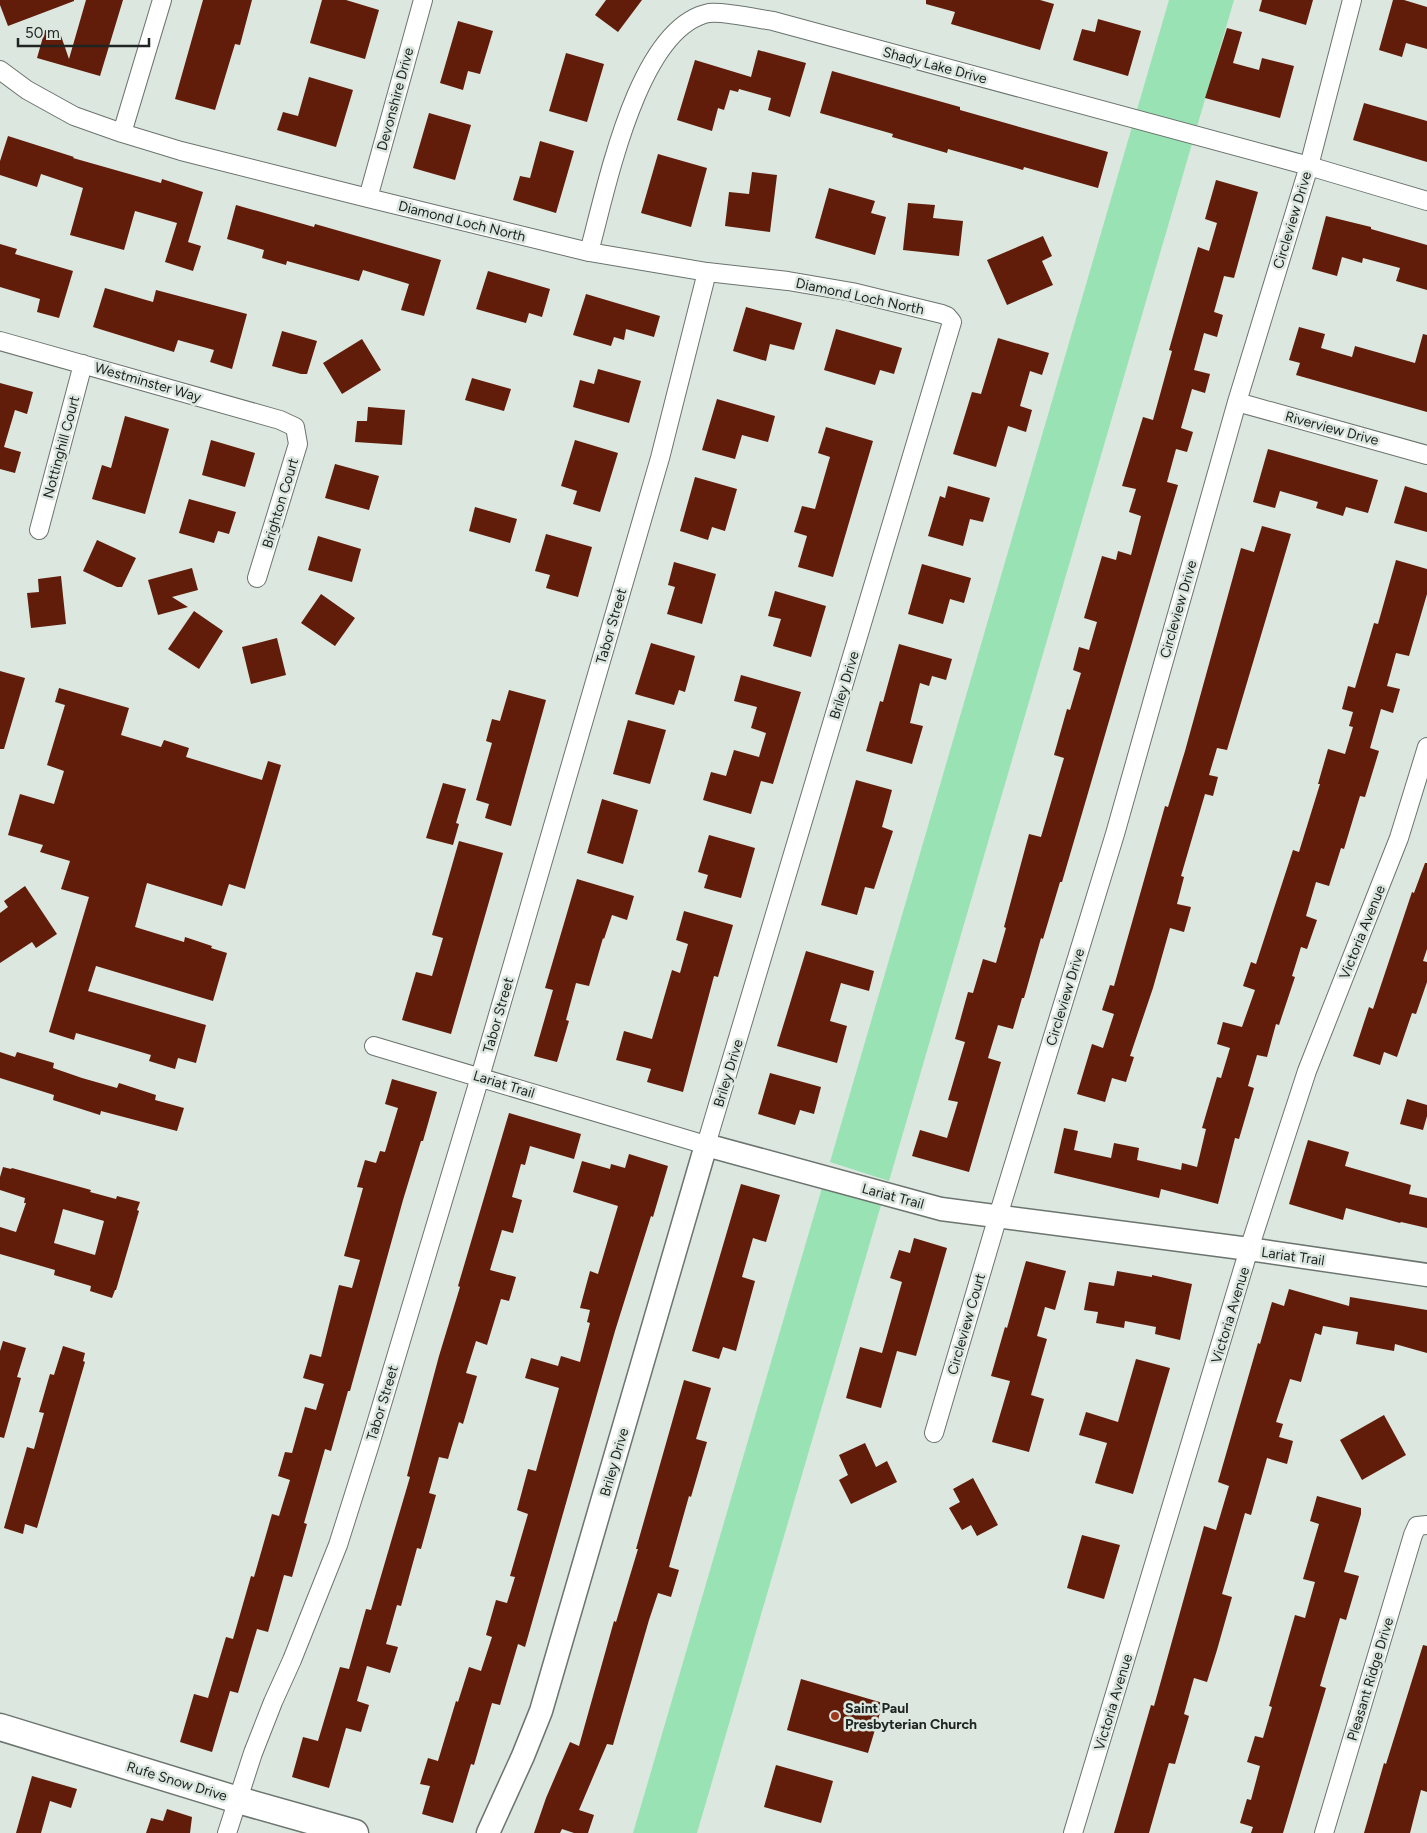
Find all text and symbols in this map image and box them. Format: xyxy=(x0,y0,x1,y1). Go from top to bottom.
scale bar xyxy=(18,15,149,47)
text: 50 m xyxy=(25,24,60,42)
street label: Shady Lake Drive xyxy=(881,43,989,88)
street label: Devonshire Drive xyxy=(374,45,417,152)
street label: Circleview Drive xyxy=(1270,169,1315,271)
street label: Diamond Loch North xyxy=(396,197,527,246)
street label: Diamond Loch North xyxy=(794,275,926,318)
street label: Westminster Way xyxy=(93,359,204,406)
street label: Nottinghill Court xyxy=(40,394,83,500)
street label: Riverview Drive xyxy=(1283,408,1381,449)
street label: Brighton Court xyxy=(259,456,302,550)
street label: Circleview Drive xyxy=(1156,558,1201,660)
street label: Tabor Street xyxy=(593,586,630,666)
street label: Briley Drive xyxy=(826,649,863,721)
street label: Victoria Avenue xyxy=(1336,882,1389,982)
street label: Circleview Drive xyxy=(1043,946,1088,1048)
street label: Tabor Street xyxy=(480,975,517,1055)
street label: Briley Drive xyxy=(710,1037,747,1109)
street label: Lariat Trail xyxy=(471,1067,537,1102)
street label: Lariat Trail xyxy=(860,1180,926,1213)
street label: Lariat Trail xyxy=(1260,1244,1326,1269)
street label: Victoria Avenue xyxy=(1208,1265,1253,1365)
street label: Circleview Court xyxy=(944,1271,989,1377)
street label: Tabor Street xyxy=(363,1363,402,1443)
street label: Briley Drive xyxy=(597,1426,632,1498)
street label: Pleasant Ridge Drive xyxy=(1344,1615,1397,1743)
street label: Victoria Avenue xyxy=(1091,1652,1136,1752)
place label: Saint Paul Presbyterian Church xyxy=(845,1700,977,1733)
marker: Saint Paul Presbyterian Church xyxy=(829,1710,841,1722)
street label: Rufe Snow Drive xyxy=(125,1758,229,1805)

